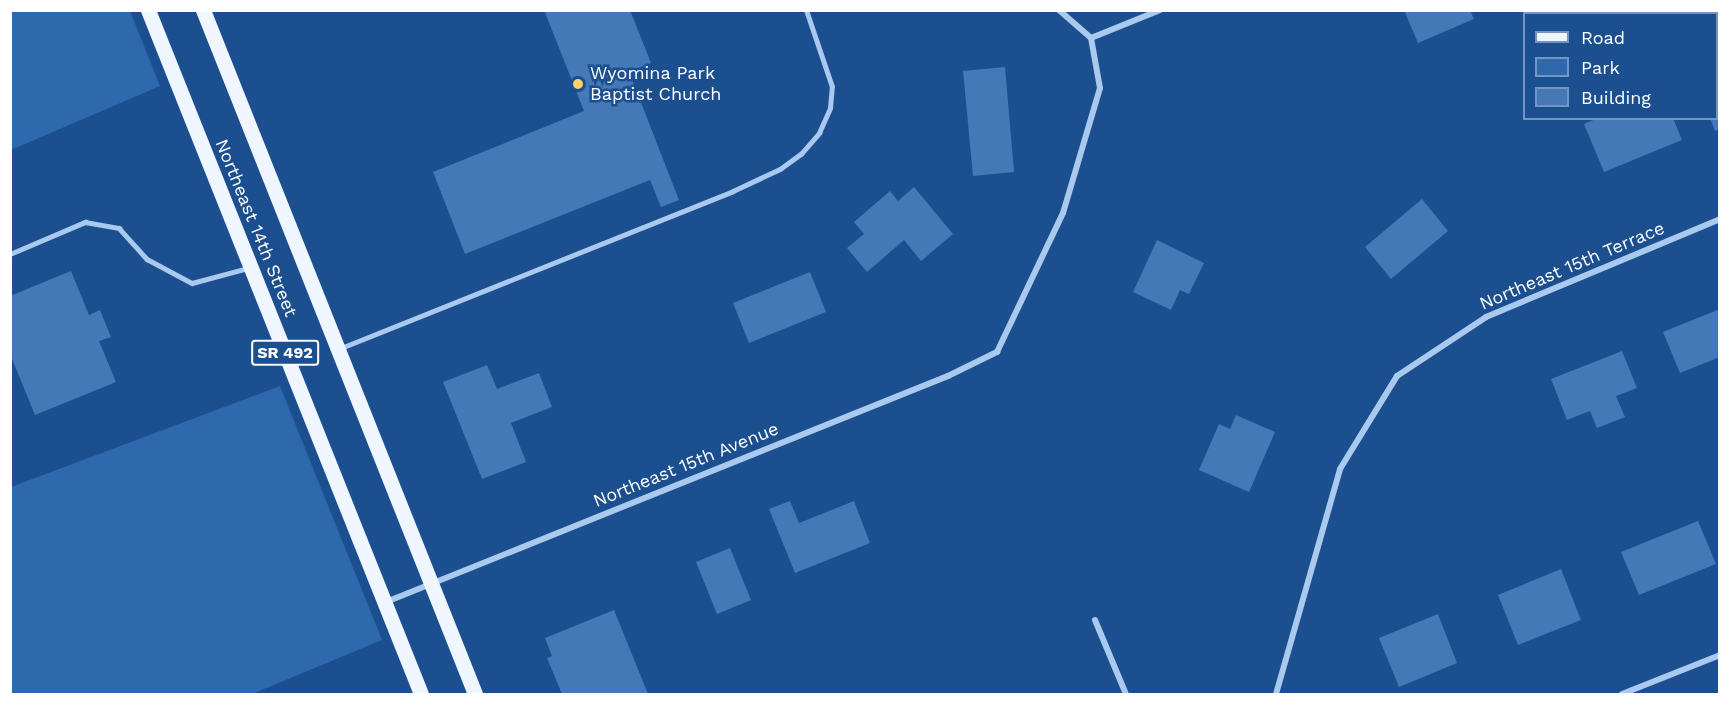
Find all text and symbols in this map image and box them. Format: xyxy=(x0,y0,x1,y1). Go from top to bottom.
legend xyxy=(1523,12,1718,120)
text: Road xyxy=(1581,27,1625,48)
text: Park xyxy=(1581,57,1620,78)
place label: Wyomina Park Baptist Church xyxy=(590,63,721,106)
marker: Wyomina Park Baptist Church xyxy=(571,77,585,91)
text: Building xyxy=(1581,87,1651,108)
street label: Northeast 14th Street xyxy=(210,136,302,320)
street label: Northeast 15th Terrace xyxy=(1476,217,1668,315)
road number: SR 492 xyxy=(250,340,320,366)
street label: Northeast 15th Avenue xyxy=(590,418,782,512)

